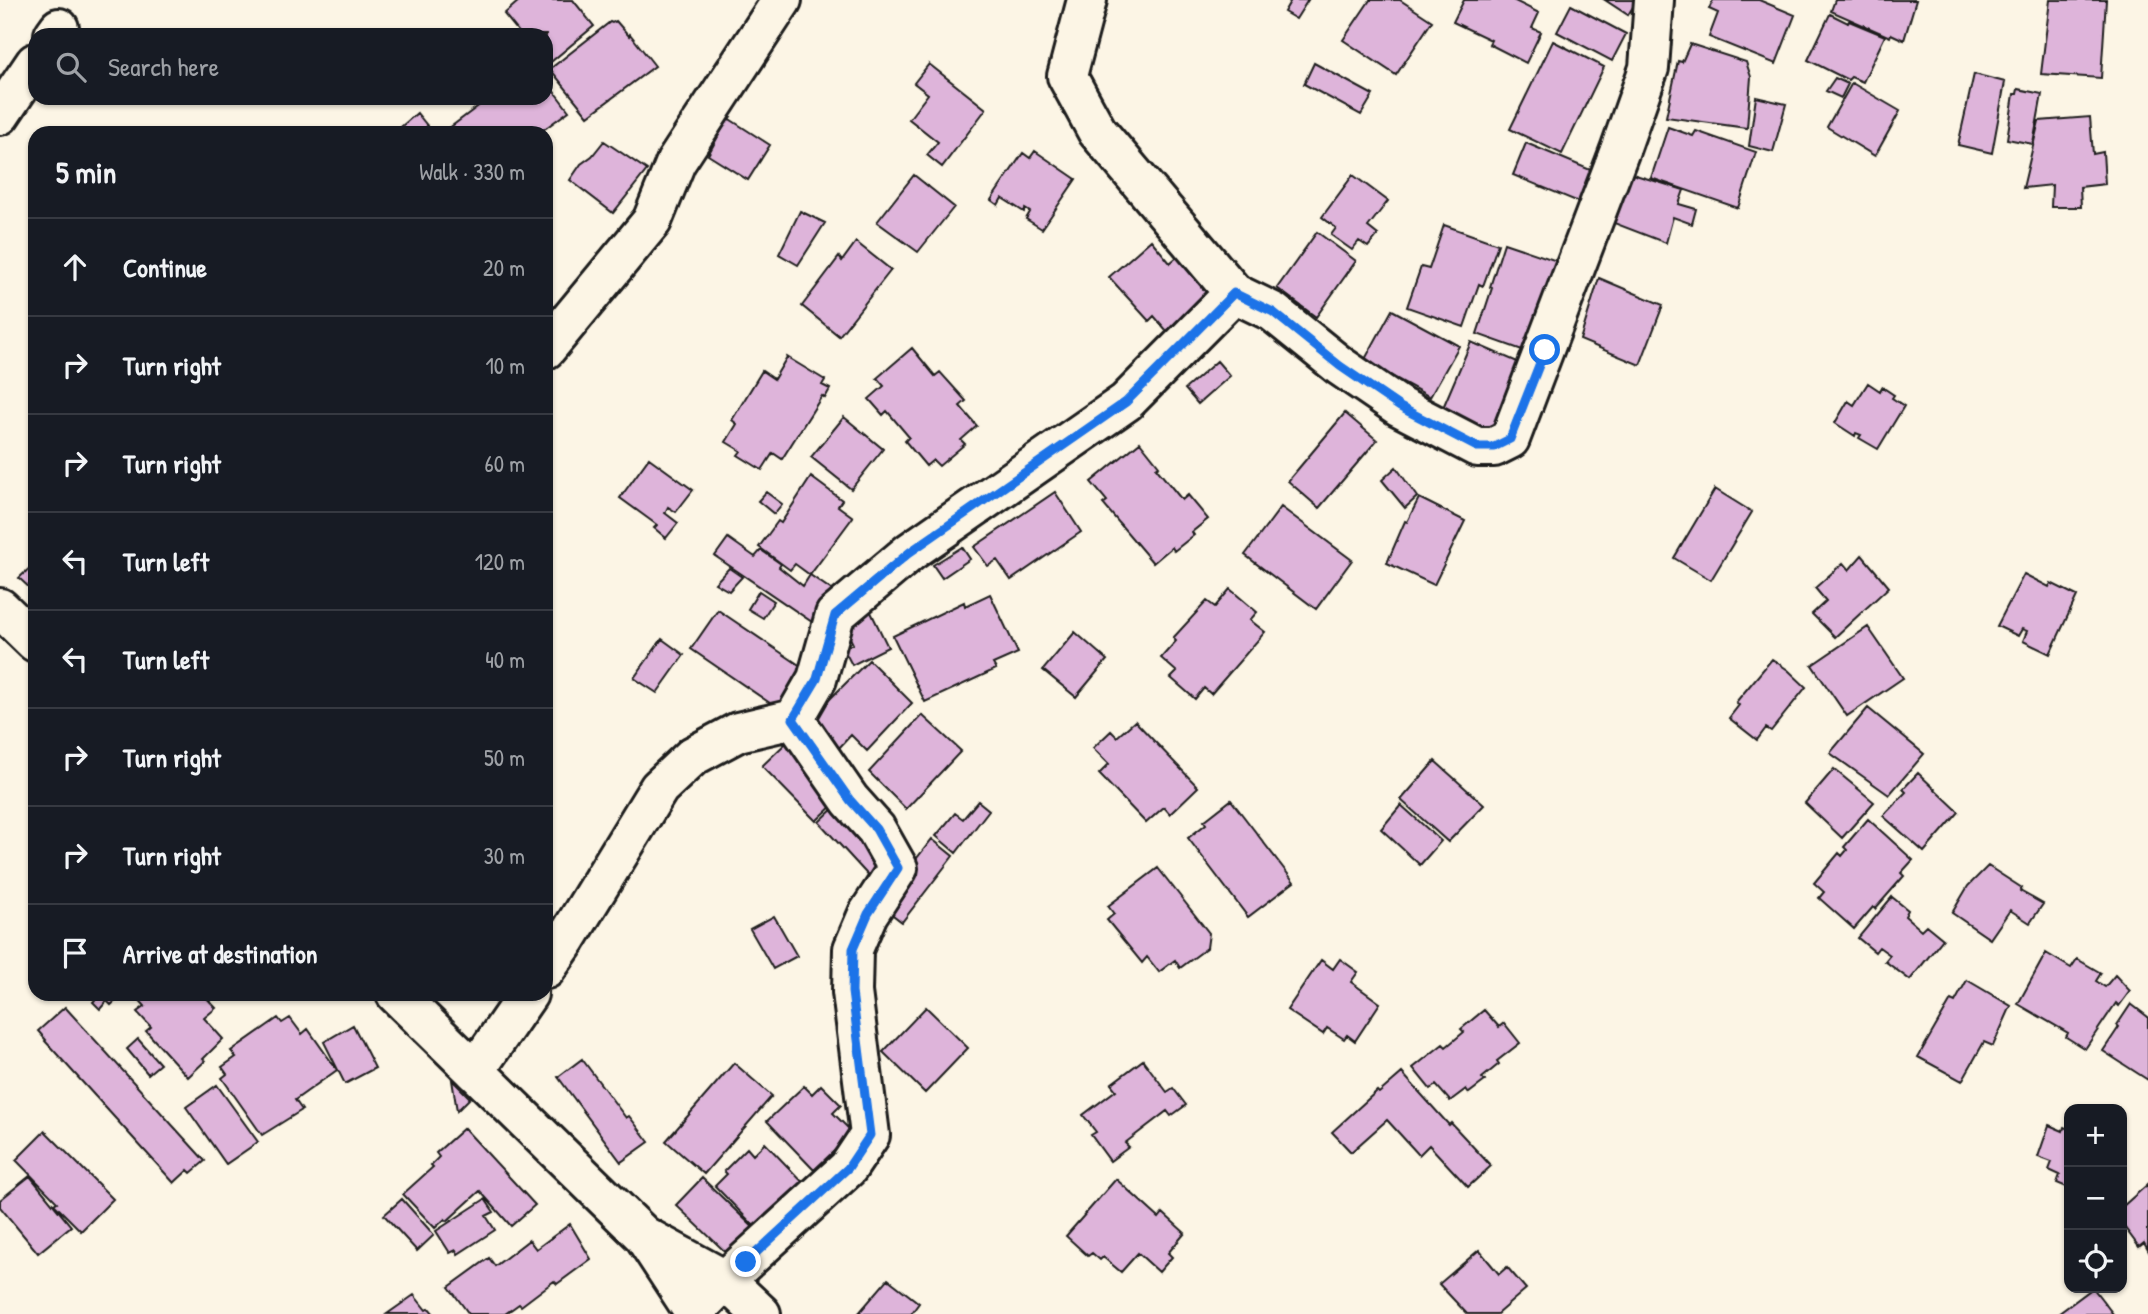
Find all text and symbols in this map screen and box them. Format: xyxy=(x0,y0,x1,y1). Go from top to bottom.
search box xyxy=(28,28,553,105)
icon: search xyxy=(52,48,90,86)
text: Search here xyxy=(108,49,219,84)
text: 5 min xyxy=(56,152,116,192)
text: Walk · 330 m xyxy=(419,156,525,187)
icon: ahead xyxy=(56,248,94,286)
text: Continue xyxy=(123,250,207,285)
text: 20 m xyxy=(483,252,525,283)
route start xyxy=(1529,334,1560,365)
icon: right xyxy=(56,346,94,384)
text: Turn right xyxy=(123,348,221,383)
text: 10 m xyxy=(485,350,525,381)
icon: right xyxy=(56,444,94,482)
text: Turn right xyxy=(123,446,221,481)
text: 60 m xyxy=(485,448,525,479)
icon: left xyxy=(56,542,94,580)
text: Turn left xyxy=(123,544,209,579)
text: 120 m xyxy=(475,546,525,577)
icon: left xyxy=(56,640,94,678)
text: Turn left xyxy=(123,642,209,677)
text: 40 m xyxy=(485,644,525,675)
icon: right xyxy=(56,738,94,776)
text: Turn right xyxy=(123,740,221,775)
text: 50 m xyxy=(484,742,525,773)
icon: right xyxy=(56,836,94,874)
text: Turn right xyxy=(123,838,221,873)
text: 30 m xyxy=(483,840,525,871)
icon: arrive xyxy=(56,934,94,972)
text: Arrive at destination xyxy=(123,936,318,971)
map controls xyxy=(2064,1104,2127,1293)
button: + xyxy=(2064,1104,2127,1167)
button: − xyxy=(2064,1167,2127,1230)
button: locate xyxy=(2064,1230,2127,1293)
route end xyxy=(730,1246,761,1277)

